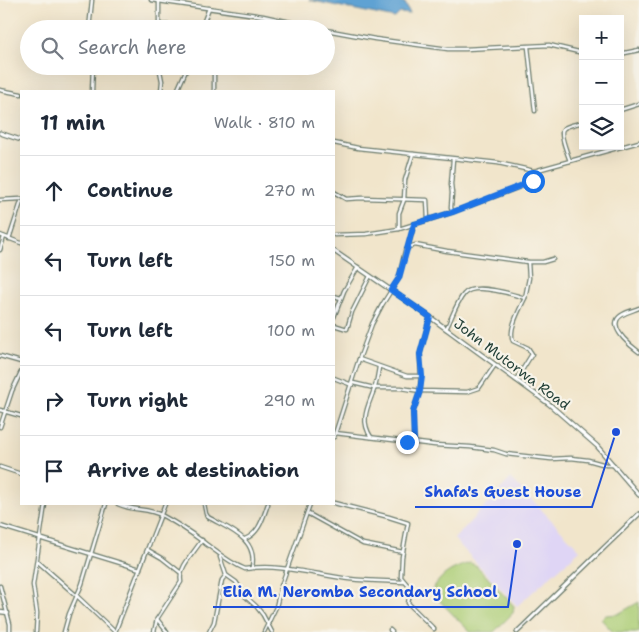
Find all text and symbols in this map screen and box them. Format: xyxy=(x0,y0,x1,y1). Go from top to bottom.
map controls xyxy=(579,15,624,150)
button: + xyxy=(579,15,624,60)
search box xyxy=(20,20,335,75)
icon: search xyxy=(38,34,66,62)
text: Search here xyxy=(78,35,187,60)
button: − xyxy=(579,60,624,105)
button: layers xyxy=(579,105,624,150)
text: 11 min xyxy=(40,109,105,137)
text: Walk · 810 m xyxy=(214,112,315,133)
route start xyxy=(522,170,545,193)
icon: ahead xyxy=(40,177,68,205)
text: Continue xyxy=(87,178,173,203)
text: 270 m xyxy=(264,180,315,201)
icon: left xyxy=(40,247,68,275)
text: Turn left xyxy=(87,248,173,273)
text: 150 m xyxy=(268,250,315,271)
street label: John Mutorwa Road xyxy=(450,314,574,414)
icon: left xyxy=(40,317,68,345)
text: Turn left xyxy=(87,318,173,343)
text: 100 m xyxy=(267,320,315,341)
icon: right xyxy=(40,387,68,415)
text: Turn right xyxy=(87,388,188,413)
text: 290 m xyxy=(263,390,315,411)
route end xyxy=(396,431,419,454)
icon: arrive xyxy=(40,457,68,485)
text: Arrive at destination xyxy=(87,458,299,483)
callout: Shafa's Guest House xyxy=(415,477,592,507)
text: Shafa's Guest House xyxy=(425,482,581,502)
callout: Elia M. Neromba Secondary School xyxy=(213,577,508,607)
text: Elia M. Neromba Secondary School xyxy=(222,582,498,602)

